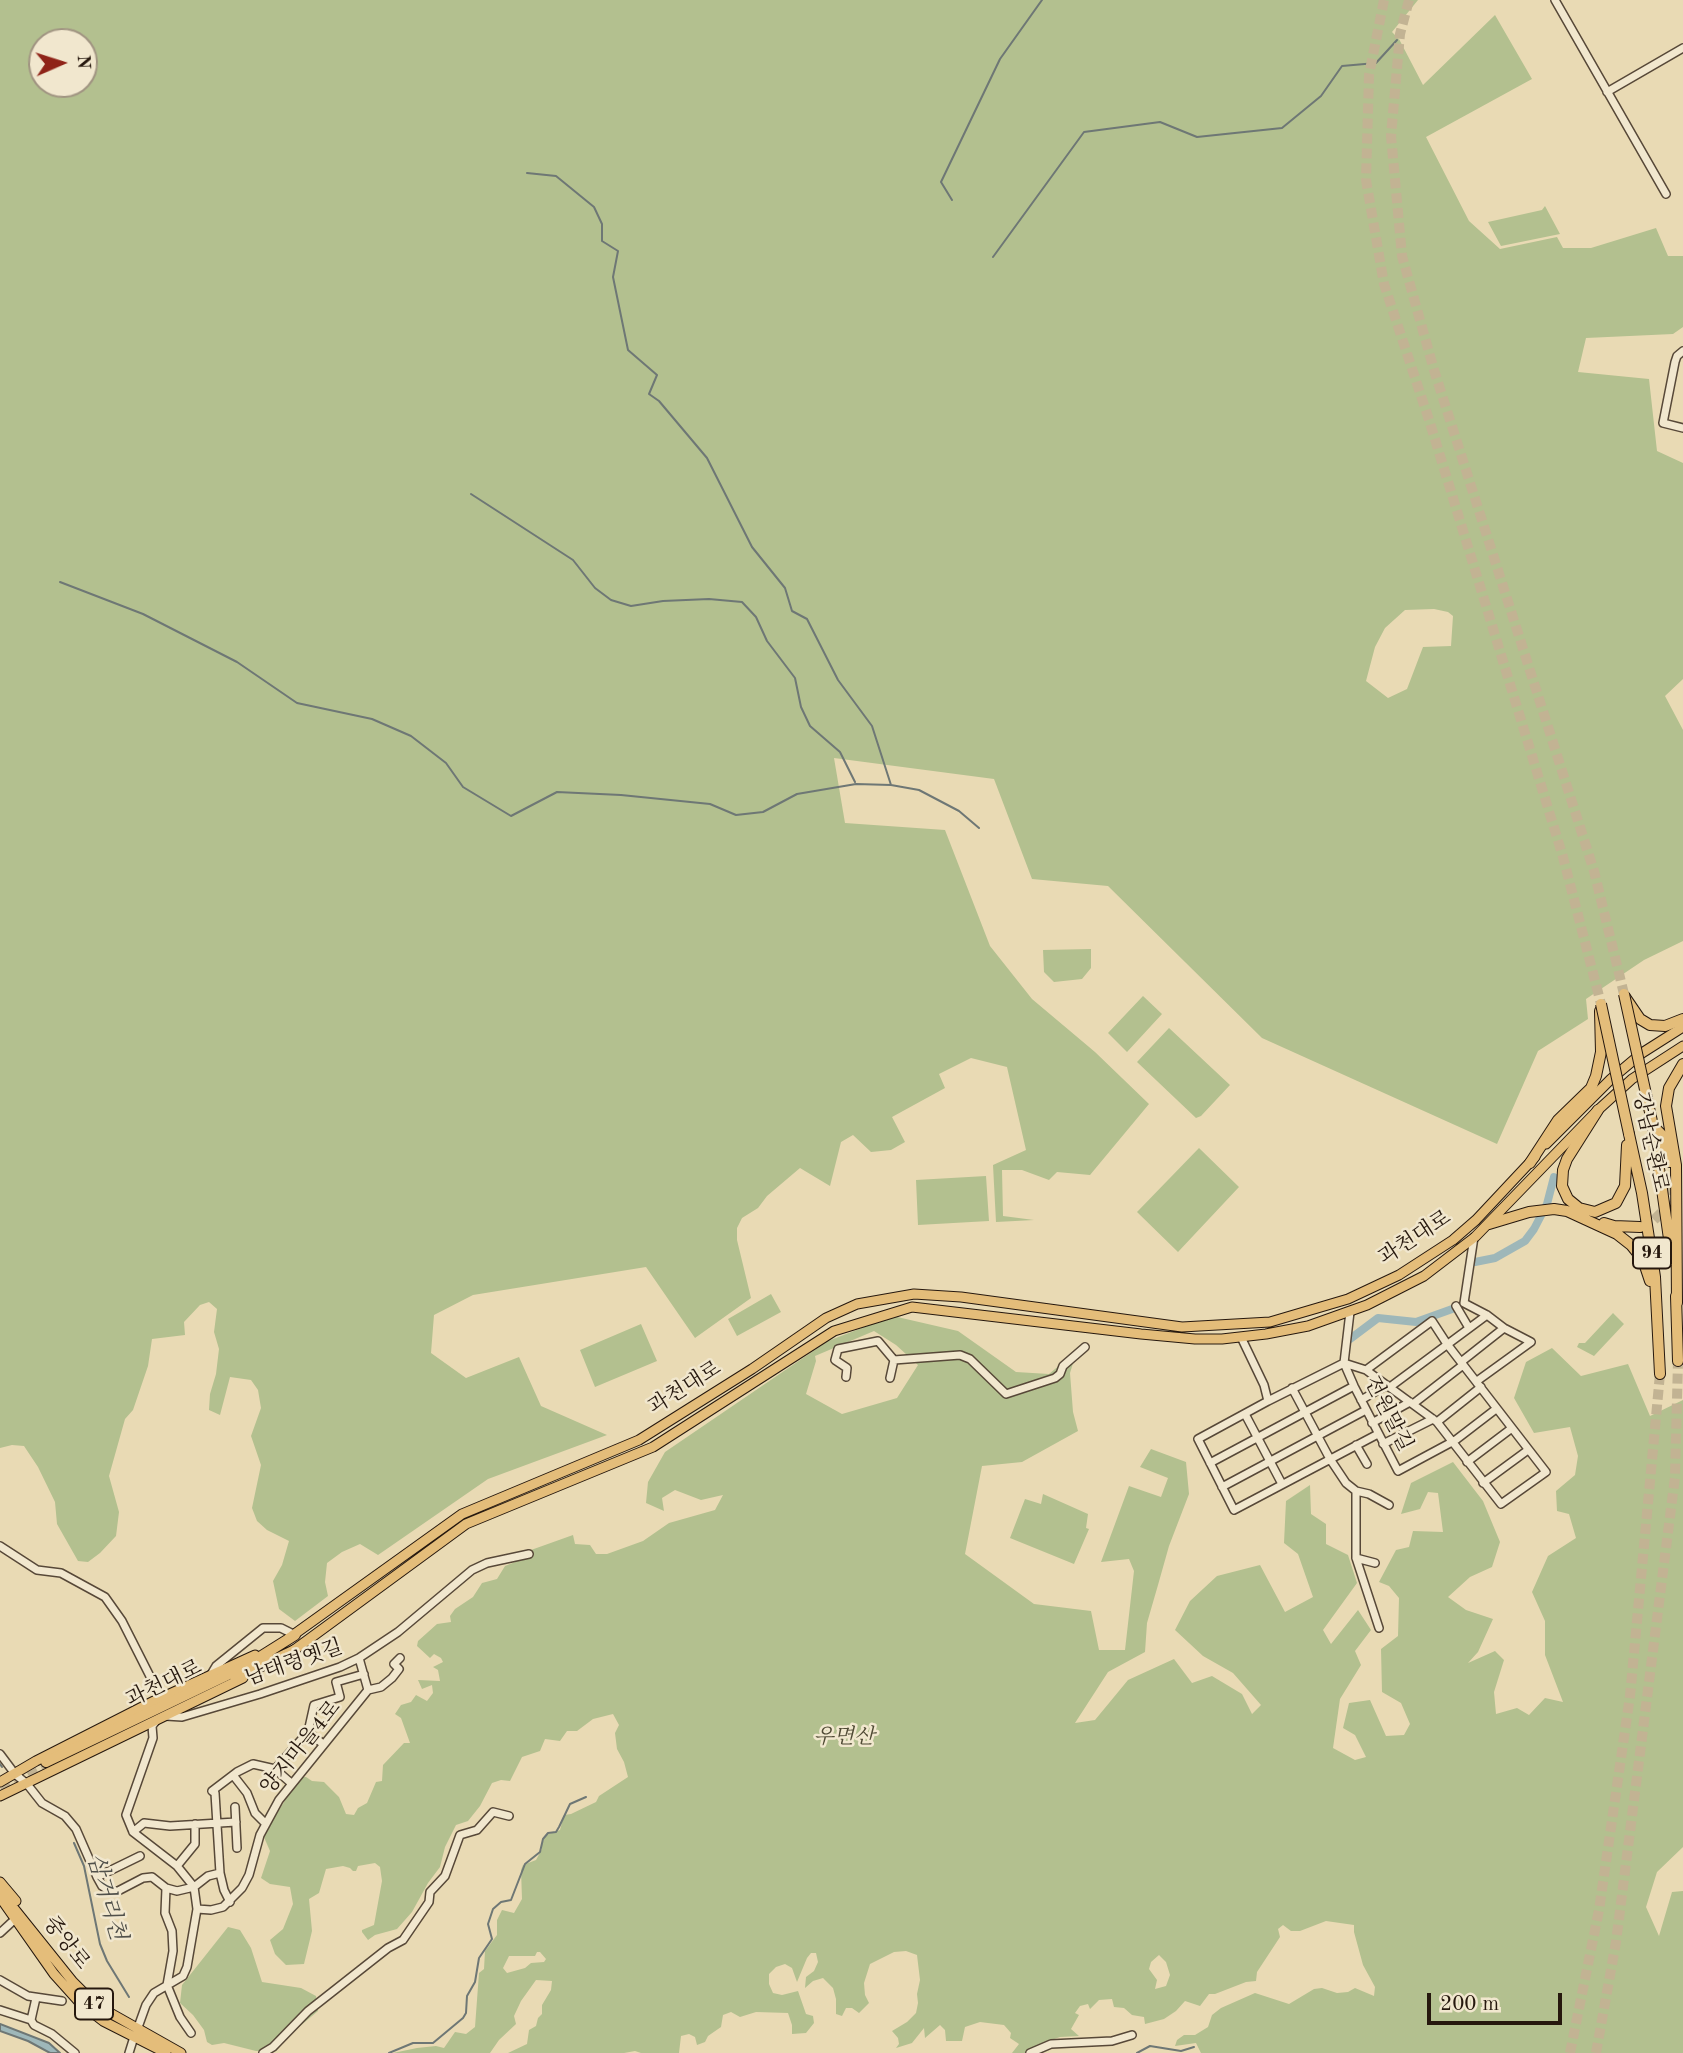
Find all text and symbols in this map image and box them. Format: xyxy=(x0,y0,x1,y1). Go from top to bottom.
north arrow xyxy=(28,28,98,98)
text: N xyxy=(73,54,92,70)
street label: 강남순환로 xyxy=(1627,1090,1673,1194)
street label: 과천대로 xyxy=(1374,1205,1456,1271)
road number: 94 xyxy=(1633,1238,1671,1268)
street label: 과천대로 xyxy=(644,1356,726,1420)
street label: 전원말길 xyxy=(1358,1372,1418,1456)
street label: 남태령옛길 xyxy=(242,1635,346,1691)
street label: 과천대로 xyxy=(122,1655,206,1713)
street label: 양지마을4로 xyxy=(255,1696,347,1800)
park label: 우면산 xyxy=(814,1724,874,1750)
water label: 삼거리천 xyxy=(80,1850,132,1944)
street label: 중앙로 xyxy=(37,1911,95,1975)
scale bar xyxy=(1431,1980,1566,2024)
road number: 47 xyxy=(75,1988,113,2020)
text: 200 m xyxy=(1440,1994,1499,2015)

